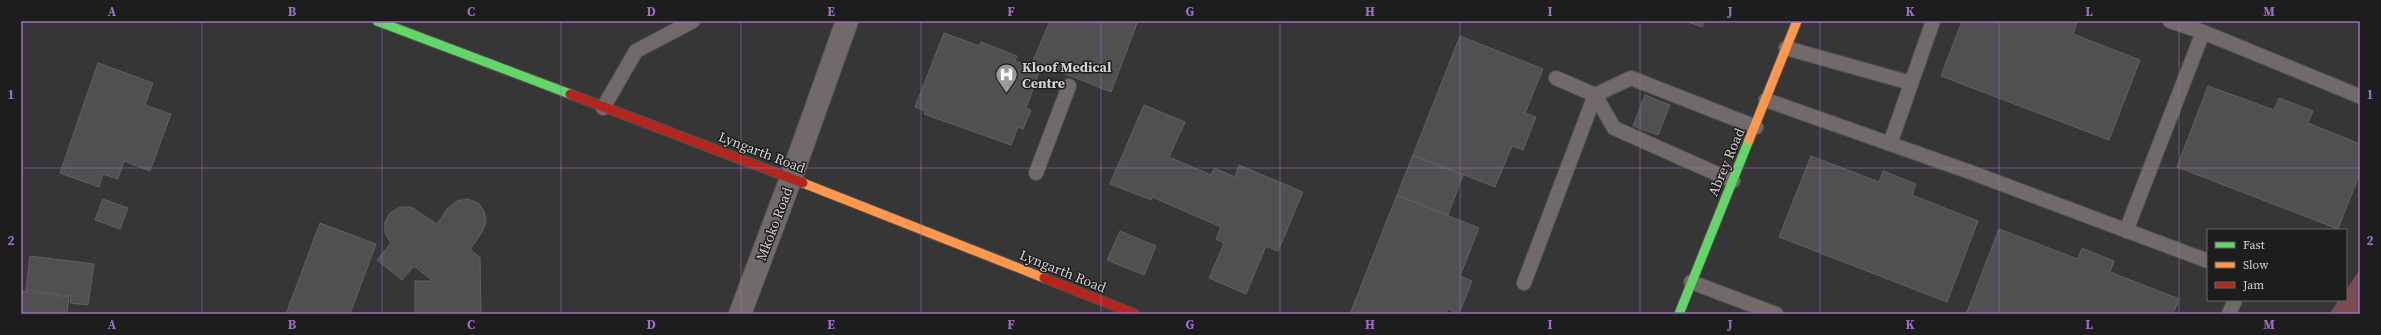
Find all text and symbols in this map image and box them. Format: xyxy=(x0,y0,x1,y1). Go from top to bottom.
text: A xyxy=(108,3,117,20)
text: B xyxy=(288,3,297,20)
text: C xyxy=(467,3,475,20)
text: D xyxy=(646,3,656,20)
text: E xyxy=(827,3,835,20)
text: F xyxy=(1007,3,1015,20)
text: G xyxy=(1186,3,1195,20)
text: H xyxy=(1365,3,1375,20)
text: I xyxy=(1547,3,1553,20)
text: J xyxy=(1726,3,1733,20)
text: K xyxy=(1905,3,1915,20)
text: L xyxy=(2085,3,2093,20)
text: M xyxy=(2263,3,2275,20)
place label: Kloof Medical Centre xyxy=(1022,57,1112,93)
hospital icon: Kloof Medical Centre xyxy=(994,62,1020,95)
text: 1 xyxy=(7,86,15,103)
text: 1 xyxy=(2366,86,2374,103)
street label: Abrey Road xyxy=(1703,125,1749,199)
street label: Lyngarth Road xyxy=(716,126,808,178)
street label: Mkoko Road xyxy=(751,184,797,264)
legend xyxy=(2207,229,2347,301)
text: 2 xyxy=(7,232,15,249)
text: 2 xyxy=(2366,232,2374,249)
text: Fast xyxy=(2243,237,2265,253)
street label: Lyngarth Road xyxy=(1017,245,1109,297)
text: Slow xyxy=(2243,257,2269,273)
text: Jam xyxy=(2242,277,2264,293)
text: A xyxy=(108,316,117,333)
text: B xyxy=(288,316,297,333)
text: C xyxy=(467,316,475,333)
text: D xyxy=(646,316,656,333)
text: E xyxy=(827,316,835,333)
text: F xyxy=(1007,316,1015,333)
text: G xyxy=(1186,316,1195,333)
text: H xyxy=(1365,316,1375,333)
text: I xyxy=(1547,316,1553,333)
text: J xyxy=(1726,316,1733,333)
text: K xyxy=(1905,316,1915,333)
text: L xyxy=(2085,316,2093,333)
text: M xyxy=(2263,316,2275,333)

